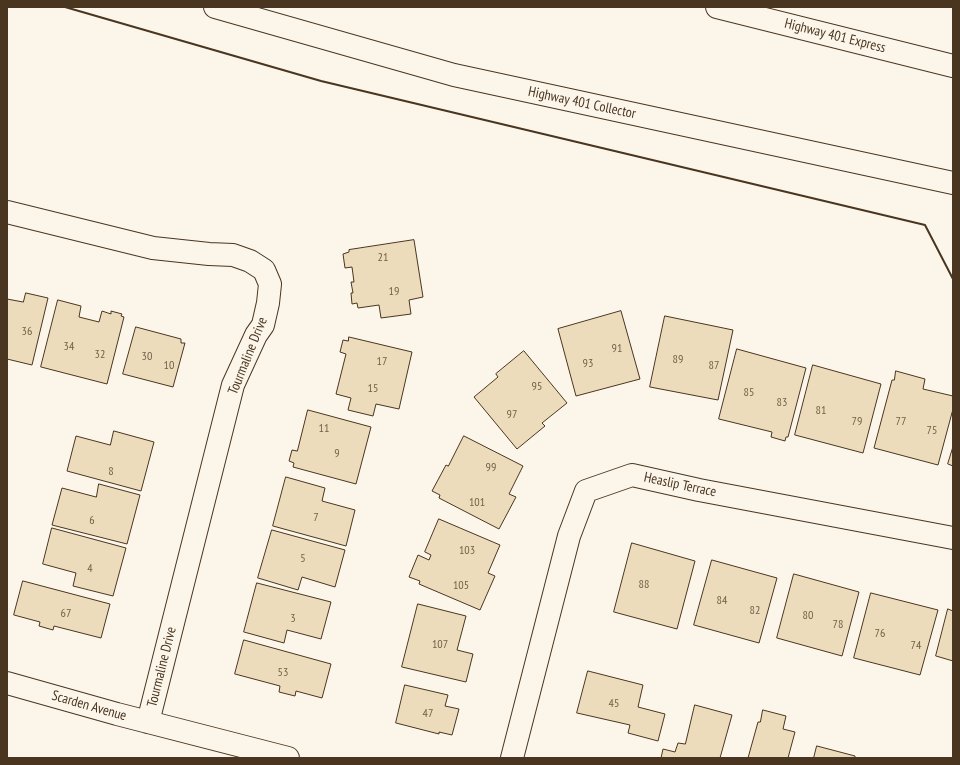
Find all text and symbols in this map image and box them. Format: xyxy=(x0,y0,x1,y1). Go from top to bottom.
street label: Highway 401 Express xyxy=(783,15,887,57)
street label: Highway 401 Collector xyxy=(527,83,637,123)
house number: 21 xyxy=(378,251,388,265)
house number: 19 xyxy=(389,285,399,299)
street label: Tourmaline Drive xyxy=(225,315,271,397)
house number: 36 xyxy=(22,325,32,339)
house number: 34 xyxy=(64,340,74,354)
house number: 91 xyxy=(612,342,622,356)
house number: 32 xyxy=(95,348,105,362)
house number: 30 xyxy=(142,350,152,364)
house number: 89 xyxy=(673,353,683,367)
house number: 17 xyxy=(377,355,387,369)
house number: 93 xyxy=(583,357,593,371)
house number: 10 xyxy=(164,359,174,373)
house number: 87 xyxy=(709,359,719,373)
house number: 95 xyxy=(532,380,542,394)
house number: 15 xyxy=(368,382,378,396)
house number: 85 xyxy=(744,386,754,400)
house number: 83 xyxy=(777,396,787,410)
house number: 81 xyxy=(816,404,826,418)
house number: 97 xyxy=(507,408,517,422)
house number: 79 xyxy=(852,415,862,429)
house number: 77 xyxy=(896,415,906,429)
house number: 11 xyxy=(319,422,329,436)
house number: 75 xyxy=(927,424,937,438)
house number: 9 xyxy=(334,447,340,461)
house number: 99 xyxy=(486,461,496,475)
house number: 8 xyxy=(108,465,114,479)
street label: Heaslip Terrace xyxy=(642,469,718,501)
house number: 101 xyxy=(469,496,485,510)
house number: 7 xyxy=(313,511,319,525)
house number: 6 xyxy=(89,514,95,528)
house number: 103 xyxy=(459,544,475,558)
house number: 5 xyxy=(300,552,306,566)
house number: 4 xyxy=(87,562,93,576)
house number: 88 xyxy=(639,578,649,592)
house number: 105 xyxy=(453,579,469,593)
house number: 84 xyxy=(717,594,727,608)
house number: 82 xyxy=(750,604,760,618)
house number: 67 xyxy=(61,607,71,621)
house number: 80 xyxy=(803,609,813,623)
house number: 3 xyxy=(290,612,296,626)
house number: 78 xyxy=(833,618,843,632)
street label: Tourmaline Drive xyxy=(144,625,180,709)
house number: 76 xyxy=(875,627,885,641)
house number: 107 xyxy=(432,638,448,652)
house number: 74 xyxy=(911,639,921,653)
house number: 53 xyxy=(278,666,288,680)
street label: Scarden Avenue xyxy=(50,687,128,725)
house number: 45 xyxy=(609,697,619,711)
house number: 47 xyxy=(423,707,433,721)

